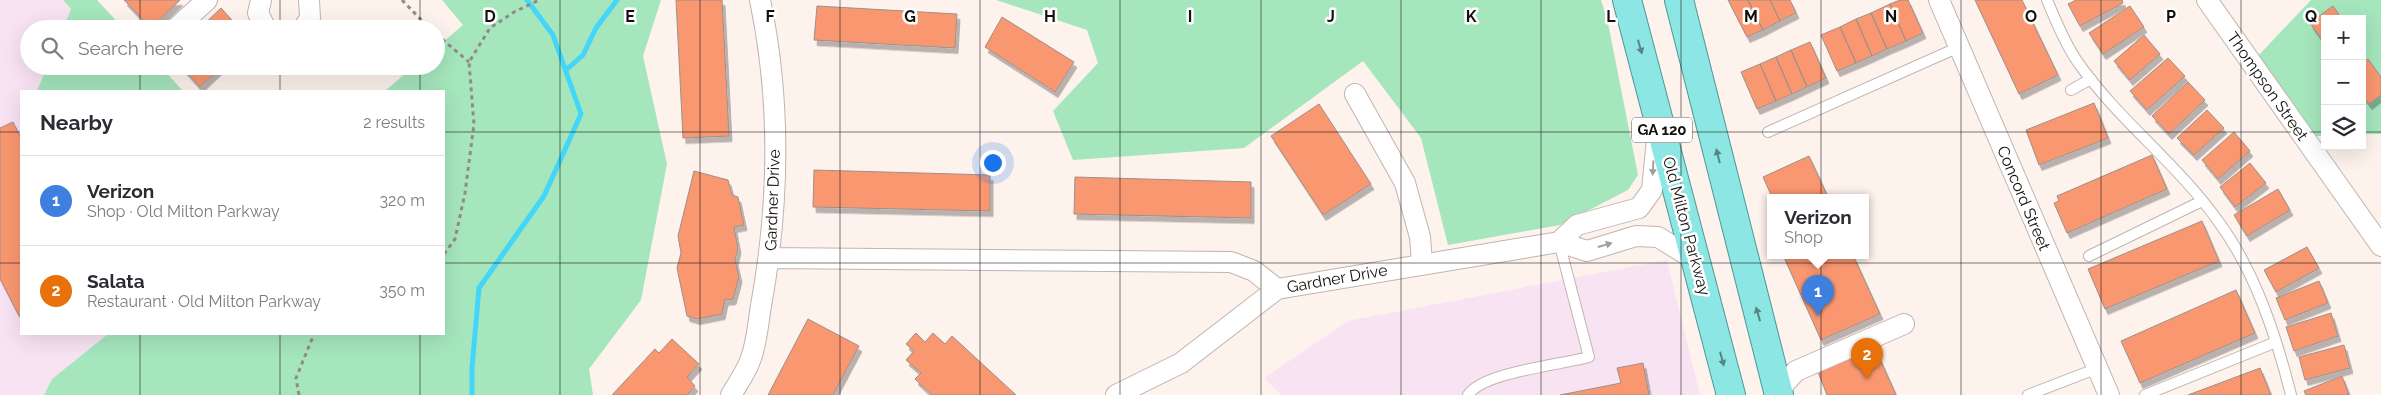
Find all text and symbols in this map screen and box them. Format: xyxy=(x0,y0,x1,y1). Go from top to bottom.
text: D xyxy=(484,7,496,26)
text: E xyxy=(625,7,635,26)
text: F xyxy=(765,7,775,26)
text: G xyxy=(904,7,916,26)
text: H xyxy=(1044,7,1056,26)
text: I xyxy=(1188,7,1192,26)
text: J xyxy=(1327,7,1335,26)
text: K xyxy=(1466,7,1477,26)
text: L xyxy=(1606,7,1616,26)
text: M xyxy=(1744,7,1758,26)
text: N xyxy=(1885,7,1897,26)
text: O xyxy=(2025,7,2037,26)
text: P xyxy=(2166,7,2176,26)
text: Q xyxy=(2305,7,2317,26)
map controls xyxy=(2321,15,2366,150)
button: + xyxy=(2321,15,2366,60)
search box xyxy=(20,20,445,75)
street label: Thompson Street xyxy=(2223,28,2313,145)
icon: search xyxy=(38,34,66,62)
text: Search here xyxy=(78,37,184,59)
one-way arrow xyxy=(1636,39,1644,55)
button: − xyxy=(2321,60,2366,105)
button: layers xyxy=(2321,105,2366,150)
text: Nearby xyxy=(40,110,113,135)
text: 2 results xyxy=(363,113,425,132)
road number: GA 120 xyxy=(1632,118,1692,142)
street label: Concord Street xyxy=(1993,143,2054,254)
street label: Gardner Drive xyxy=(761,149,784,251)
one-way arrow xyxy=(1714,149,1722,164)
your location xyxy=(980,150,1006,176)
street label: Old Milton Parkway xyxy=(1659,155,1714,298)
one-way arrow xyxy=(1649,161,1657,177)
text: Verizon xyxy=(87,180,154,202)
text: 1 xyxy=(52,191,60,210)
text: 320 m xyxy=(380,191,425,210)
popup xyxy=(1767,194,1869,259)
text: Shop · Old Milton Parkway xyxy=(87,202,280,221)
text: Verizon xyxy=(1784,206,1852,228)
text: Shop xyxy=(1784,228,1823,247)
one-way arrow xyxy=(1598,241,1613,249)
street label: Gardner Drive xyxy=(1285,260,1389,297)
text: Salata xyxy=(87,270,145,292)
pin: 1 xyxy=(1802,275,1834,316)
text: 2 xyxy=(51,281,61,300)
text: 350 m xyxy=(379,281,425,300)
text: Restaurant · Old Milton Parkway xyxy=(87,292,321,311)
one-way arrow xyxy=(1753,307,1761,322)
pin: 2 xyxy=(1851,338,1883,379)
one-way arrow xyxy=(1718,352,1726,367)

